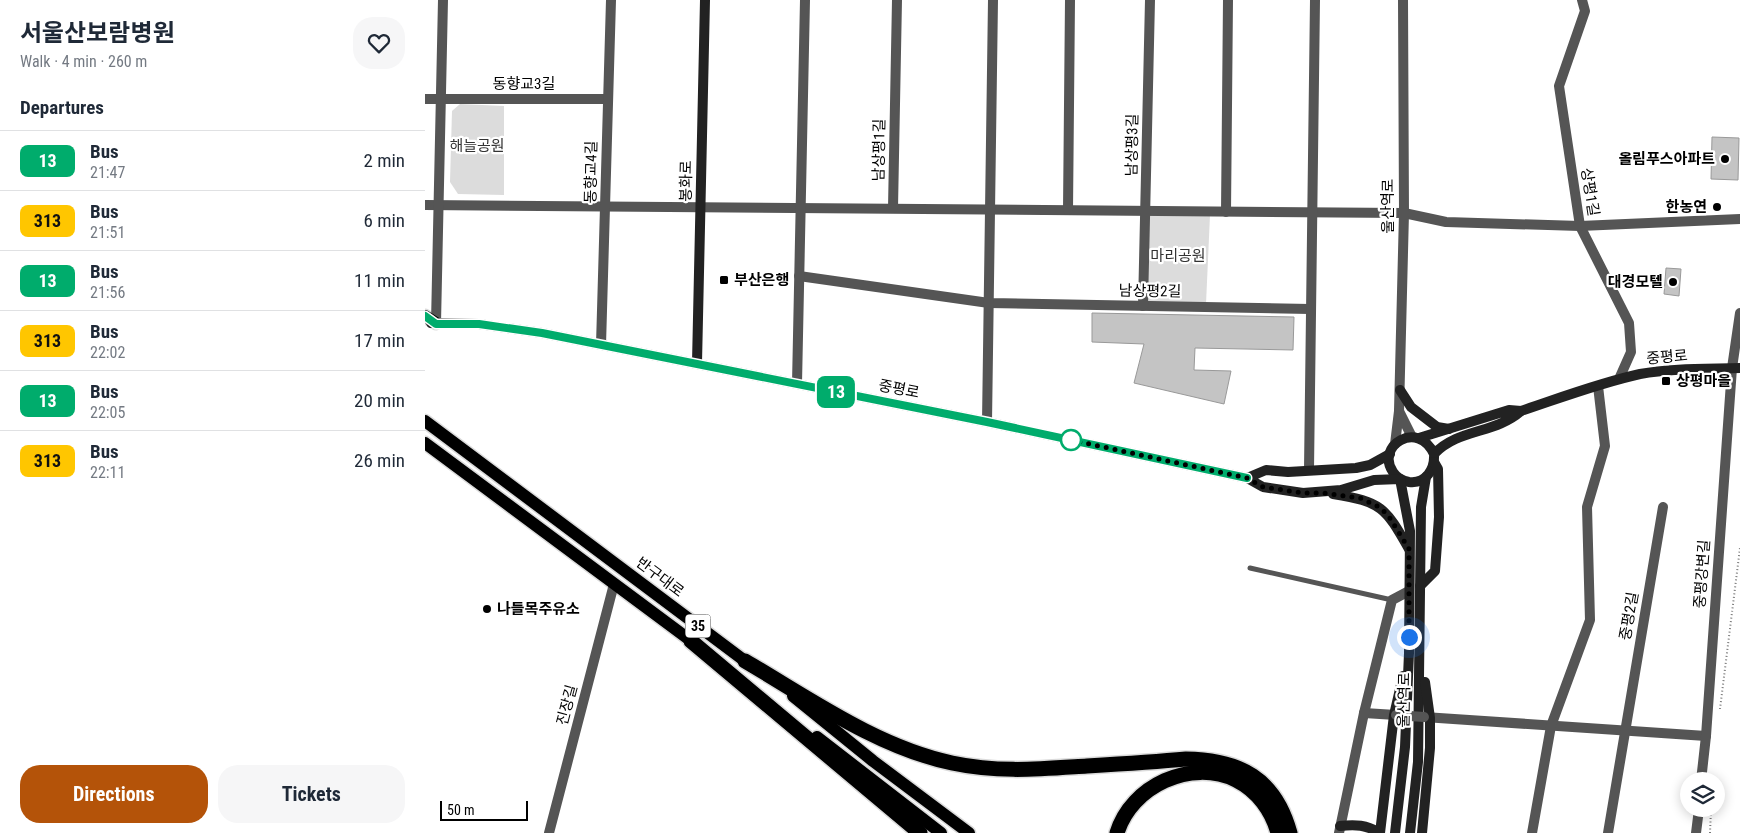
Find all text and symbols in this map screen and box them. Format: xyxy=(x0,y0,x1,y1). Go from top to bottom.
button: heart xyxy=(353,17,405,69)
text: 서울산보람병원 xyxy=(20,19,175,47)
text: Walk · 4 min · 260 m xyxy=(20,52,147,71)
street label: 동향교3길 xyxy=(493,75,555,93)
text: Departures xyxy=(20,96,104,119)
street label: 남상평3길 xyxy=(1122,114,1142,176)
street label: 남상평1길 xyxy=(869,119,889,181)
park label: 해늘공원 xyxy=(449,137,505,155)
text: Bus xyxy=(90,140,119,163)
street label: 동향교4길 xyxy=(581,141,601,203)
text: 2 min xyxy=(363,149,405,172)
text: 13 xyxy=(38,150,57,171)
place label: 올림푸스아파트 xyxy=(1618,150,1715,168)
marker: 올림푸스아파트 xyxy=(1719,153,1731,165)
street label: 봉화로 xyxy=(677,160,695,202)
text: 21:47 xyxy=(90,163,125,182)
street label: 상평1길 xyxy=(1577,166,1603,218)
street label: 울산역로 xyxy=(1379,178,1397,234)
place label: 한농연 xyxy=(1666,198,1707,216)
text: Bus xyxy=(90,200,119,223)
marker: 한농연 xyxy=(1711,201,1723,213)
text: 6 min xyxy=(363,209,405,232)
text: 313 xyxy=(34,210,61,231)
text: 21:51 xyxy=(90,223,125,242)
park label: 마리공원 xyxy=(1150,247,1206,265)
text: Bus xyxy=(90,260,119,283)
text: 11 min xyxy=(354,269,405,292)
text: 13 xyxy=(38,270,57,291)
place label: 부산은행 xyxy=(734,271,789,289)
place label: 대경모텔 xyxy=(1608,273,1663,291)
marker: 부산은행 xyxy=(718,274,730,286)
marker: 대경모텔 xyxy=(1667,276,1679,288)
street label: 남상평2길 xyxy=(1119,281,1181,301)
text: 21:56 xyxy=(90,283,125,302)
text: Bus xyxy=(90,320,119,343)
text: 17 min xyxy=(354,329,405,352)
text: 313 xyxy=(34,330,61,351)
text: 22:02 xyxy=(90,343,125,362)
street label: 중평로 xyxy=(1646,346,1688,368)
place label: 상평마을 xyxy=(1676,372,1731,390)
marker: 상평마을 xyxy=(1660,375,1672,387)
line badge: 13 xyxy=(813,376,859,408)
street label: 중평로 xyxy=(877,376,921,402)
text: Bus xyxy=(90,380,119,403)
text: 13 xyxy=(827,381,845,402)
text: 20 min xyxy=(354,389,405,412)
text: 13 xyxy=(38,390,57,411)
text: 22:05 xyxy=(90,403,125,422)
unlabelled marker xyxy=(1060,429,1082,451)
text: Bus xyxy=(90,440,119,463)
text: 26 min xyxy=(354,449,405,472)
text: 313 xyxy=(34,450,61,471)
text: 22:11 xyxy=(90,463,125,482)
street label: 중평강변길 xyxy=(1691,539,1713,609)
street label: 반구대로 xyxy=(633,553,687,601)
street label: 중평2길 xyxy=(1616,590,1642,642)
place label: 나들목주유소 xyxy=(497,600,580,618)
marker: 나들목주유소 xyxy=(481,603,493,615)
road number: 35 xyxy=(685,614,711,638)
your location xyxy=(1397,625,1422,650)
street label: 울산역로 xyxy=(1395,672,1413,728)
street label: 진장길 xyxy=(553,683,581,727)
button: Directions xyxy=(20,765,208,823)
button: Tickets xyxy=(218,765,405,823)
map controls xyxy=(1680,772,1725,817)
button: layers xyxy=(1680,772,1725,817)
scale bar xyxy=(440,798,527,821)
text: 50 m xyxy=(447,802,475,818)

